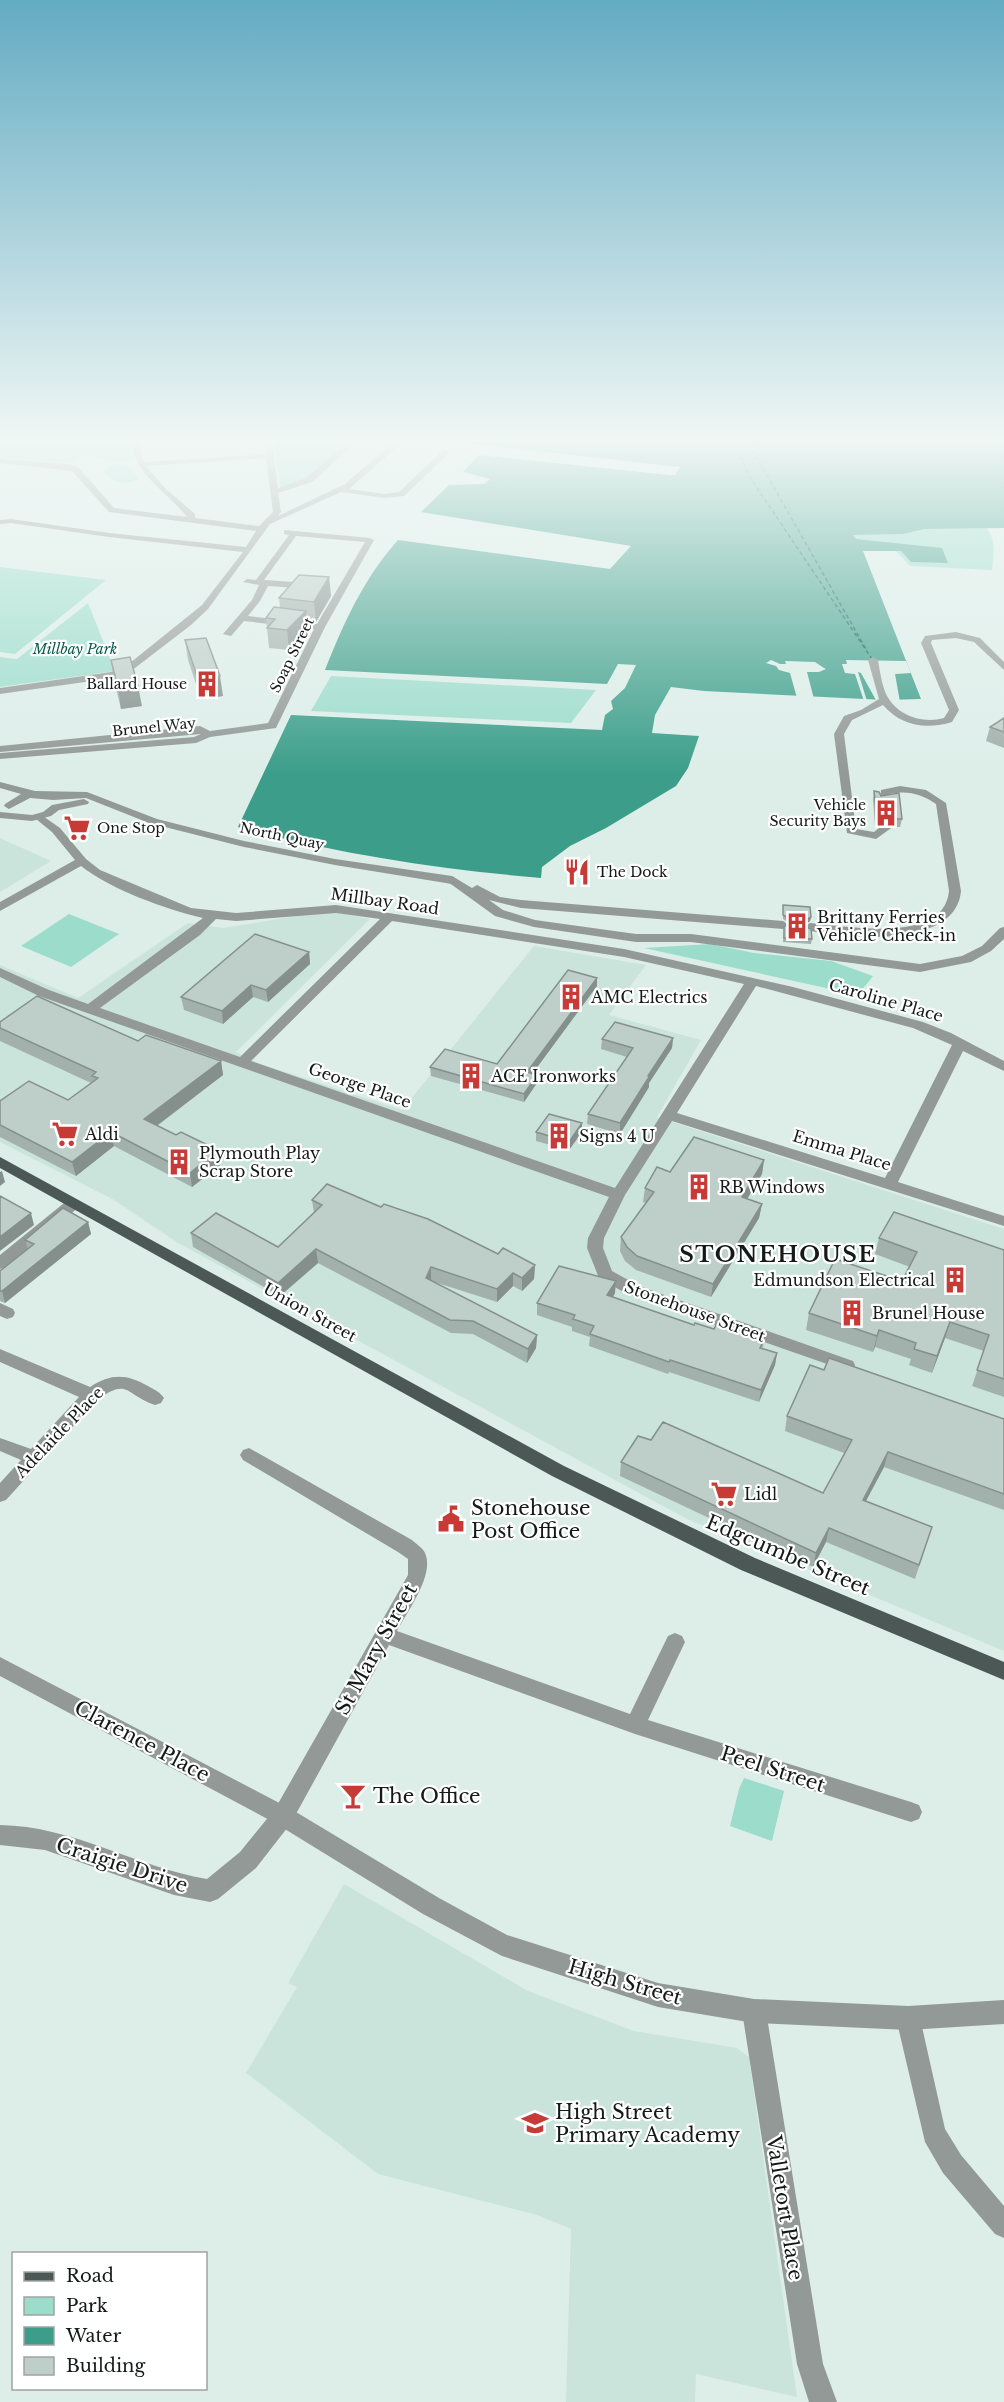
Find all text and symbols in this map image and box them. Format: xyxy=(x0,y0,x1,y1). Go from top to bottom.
street label: Soap Street xyxy=(266,614,318,696)
park label: Millbay Park xyxy=(32,640,117,658)
building icon: Ballard House xyxy=(192,669,222,699)
place label: Ballard House xyxy=(86,675,187,693)
street label: Brunel Way xyxy=(111,714,197,740)
place label: Vehicle Security Bays xyxy=(769,796,866,830)
building icon: Vehicle Security Bays xyxy=(871,798,901,828)
supermarket icon: One Stop xyxy=(62,813,92,843)
street label: North Quay xyxy=(238,818,326,854)
place label: One Stop xyxy=(97,819,165,837)
restaurant icon: The Dock xyxy=(562,857,592,887)
place label: The Dock xyxy=(597,863,668,881)
street label: Millbay Road xyxy=(330,883,441,919)
place label: Brittany Ferries Vehicle Check-in xyxy=(816,907,956,945)
building icon: Brittany Ferries Vehicle Check-in xyxy=(782,911,812,941)
street label: Caroline Place xyxy=(827,974,945,1026)
building icon: AMC Electrics xyxy=(556,982,586,1012)
place label: AMC Electrics xyxy=(590,987,708,1007)
street label: George Place xyxy=(306,1058,414,1112)
building icon: ACE Ironworks xyxy=(456,1061,486,1091)
place label: ACE Ironworks xyxy=(490,1066,616,1086)
supermarket icon: Aldi xyxy=(50,1119,80,1149)
building icon: Signs 4 U xyxy=(544,1121,574,1151)
place label: Aldi xyxy=(84,1124,119,1144)
place label: Signs 4 U xyxy=(579,1126,655,1146)
street label: Emma Place xyxy=(790,1126,894,1174)
place label: Plymouth Play Scrap Store xyxy=(199,1143,321,1181)
building icon: Plymouth Play Scrap Store xyxy=(164,1147,194,1177)
building icon: RB Windows xyxy=(684,1172,714,1202)
place label: RB Windows xyxy=(719,1177,825,1197)
district label: STONEHOUSE xyxy=(679,1241,877,1268)
building icon: Edmundson Electrical xyxy=(940,1265,970,1295)
place label: Edmundson Electrical xyxy=(753,1270,935,1290)
street label: Stonehouse Street xyxy=(622,1276,768,1346)
street label: Union Street xyxy=(260,1278,360,1346)
building icon: Brunel House xyxy=(837,1298,867,1328)
place label: Brunel House xyxy=(872,1303,985,1323)
street label: Adelaide Place xyxy=(10,1382,108,1482)
supermarket icon: Lidl xyxy=(709,1479,739,1509)
place label: Lidl xyxy=(744,1484,777,1504)
place label: Stonehouse Post Office xyxy=(471,1496,590,1543)
public building icon: Stonehouse Post Office xyxy=(436,1504,466,1534)
street label: Edgcumbe Street xyxy=(702,1510,874,1601)
street label: St Mary Street xyxy=(330,1579,422,1719)
street label: Clarence Place xyxy=(70,1695,214,1787)
street label: Peel Street xyxy=(718,1741,829,1797)
bar icon: The Office xyxy=(338,1781,368,1811)
place label: The Office xyxy=(373,1784,481,1808)
street label: Craigie Drive xyxy=(53,1832,191,1898)
street label: High Street xyxy=(565,1954,685,2010)
place label: High Street Primary Academy xyxy=(555,2100,740,2147)
school or university icon: High Street Primary Academy xyxy=(520,2108,550,2138)
street label: Valletort Place xyxy=(762,2133,808,2282)
legend xyxy=(12,2252,207,2390)
text: Road xyxy=(66,2265,114,2287)
text: Park xyxy=(66,2295,108,2317)
text: Water xyxy=(65,2325,122,2347)
text: Building xyxy=(66,2355,145,2377)

